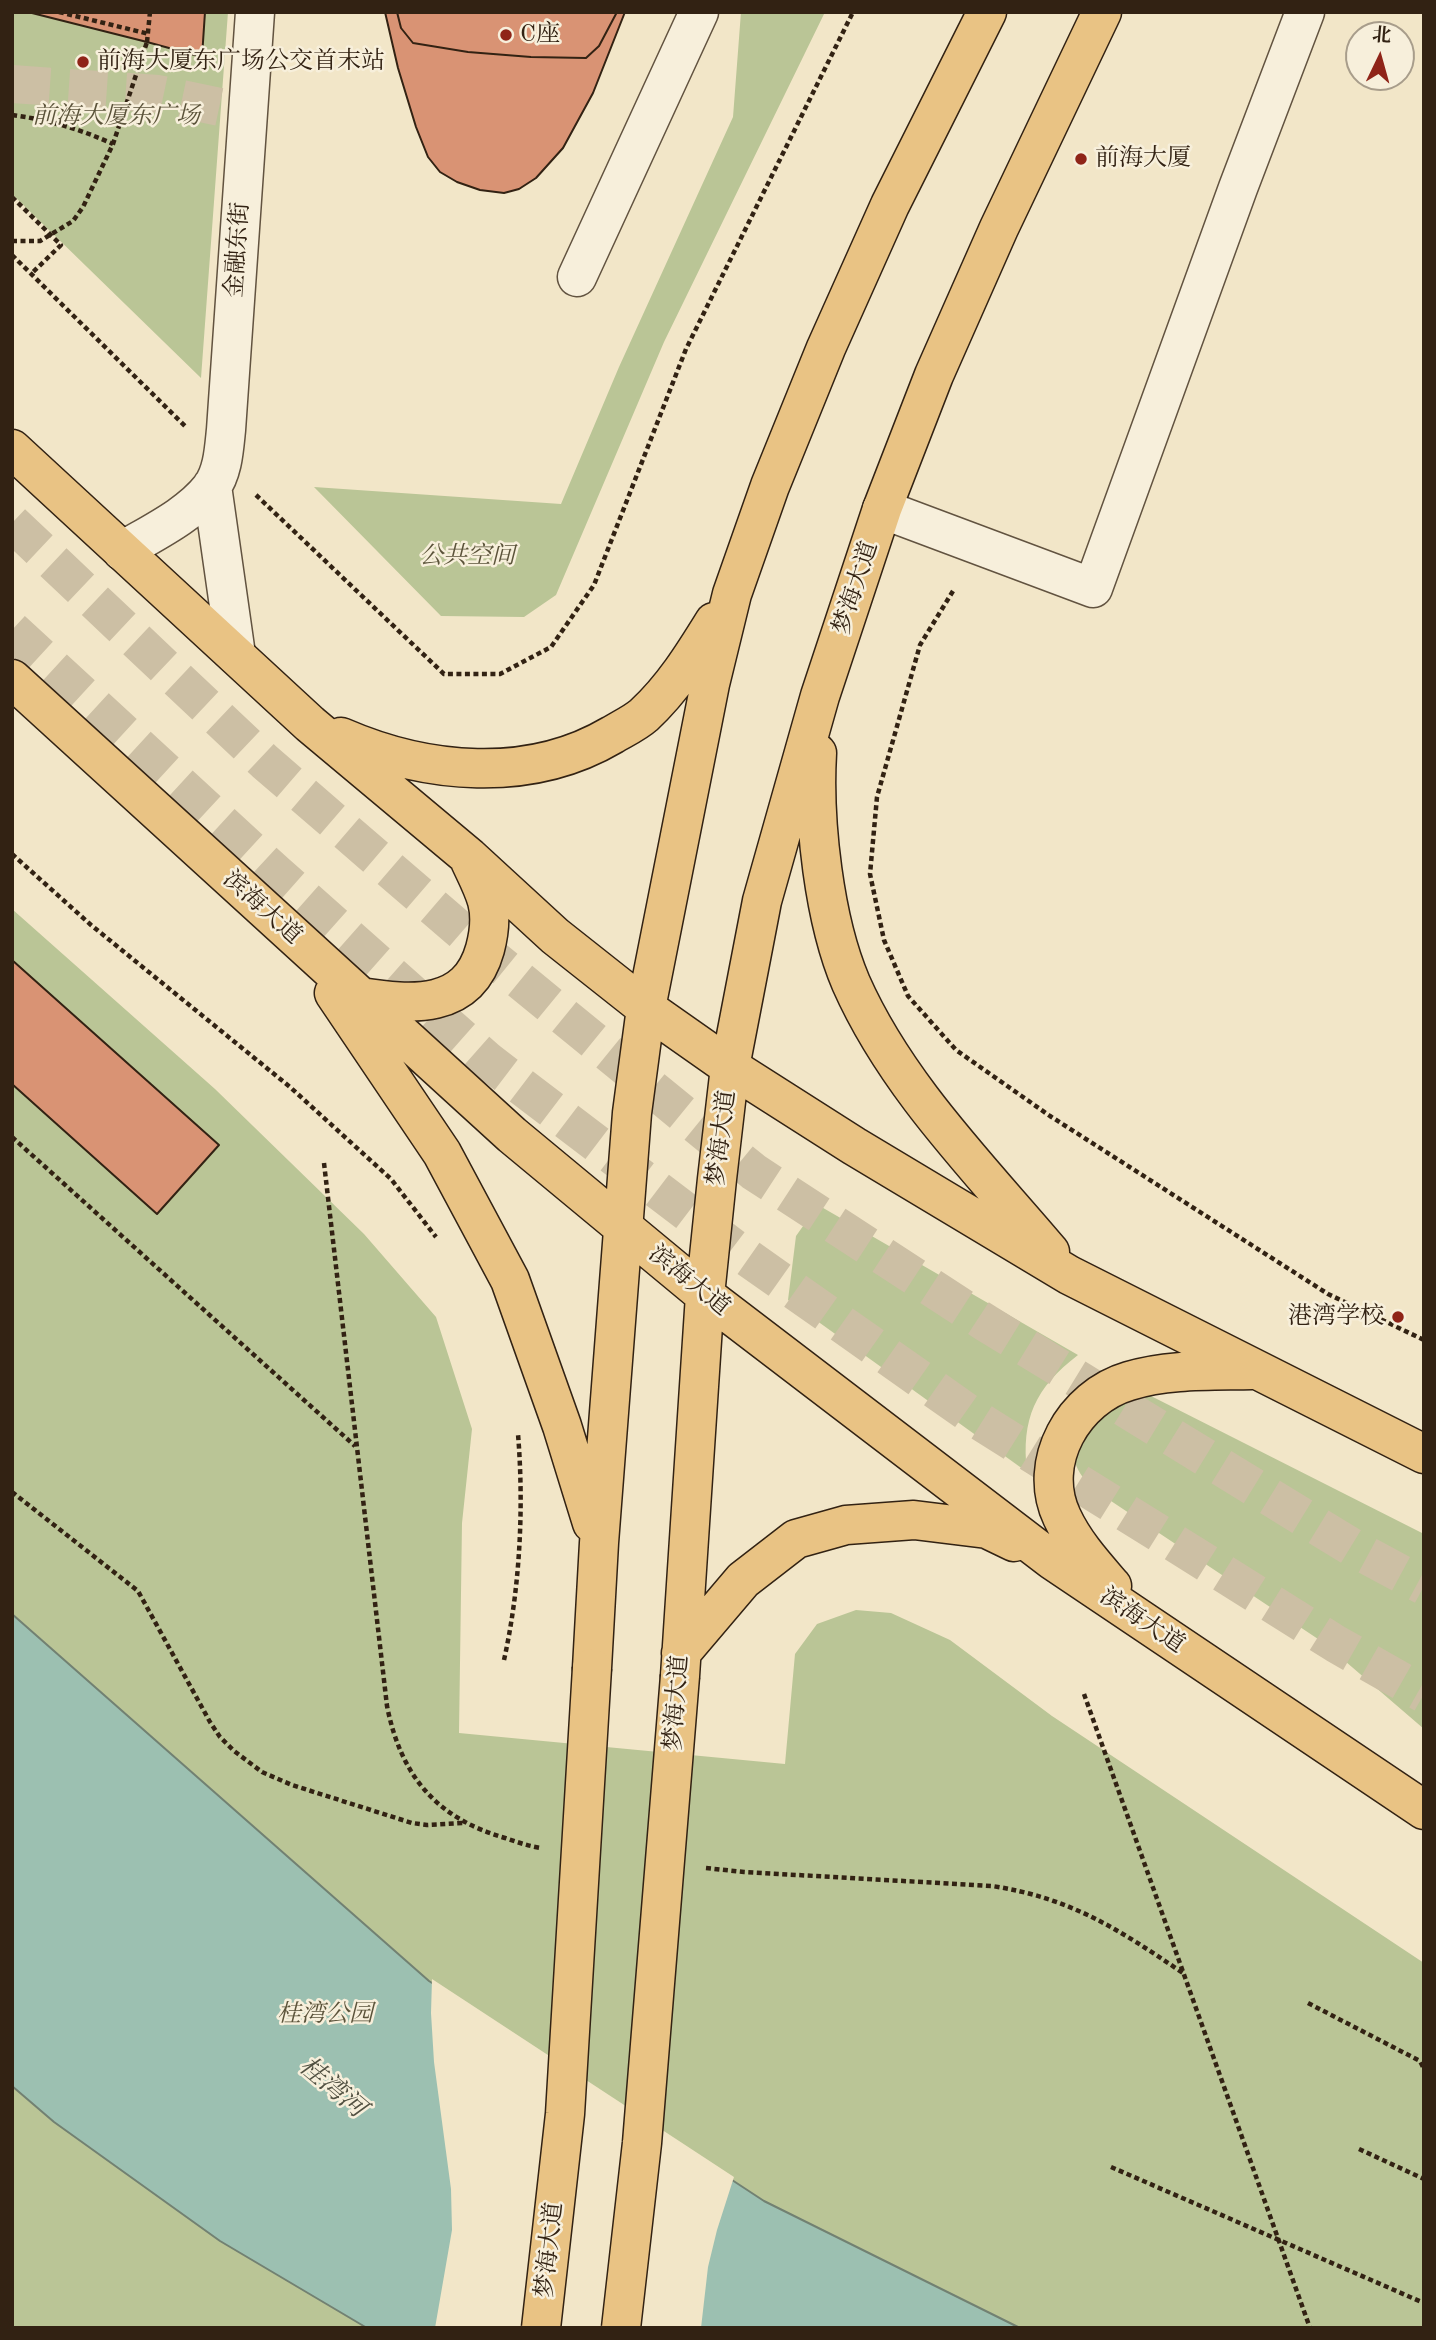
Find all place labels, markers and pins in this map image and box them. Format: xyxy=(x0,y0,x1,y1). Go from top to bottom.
place label: C座 xyxy=(520,21,560,49)
marker: C座 xyxy=(498,27,514,43)
place label: 前海大厦东广场公交首末站 xyxy=(97,48,385,76)
marker: 前海大厦东广场公交首末站 xyxy=(75,54,91,70)
place label: 前海大厦 xyxy=(1095,145,1191,173)
marker: 前海大厦 xyxy=(1073,151,1089,167)
place label: 港湾学校 xyxy=(1288,1303,1384,1331)
marker: 港湾学校 xyxy=(1390,1309,1406,1325)

